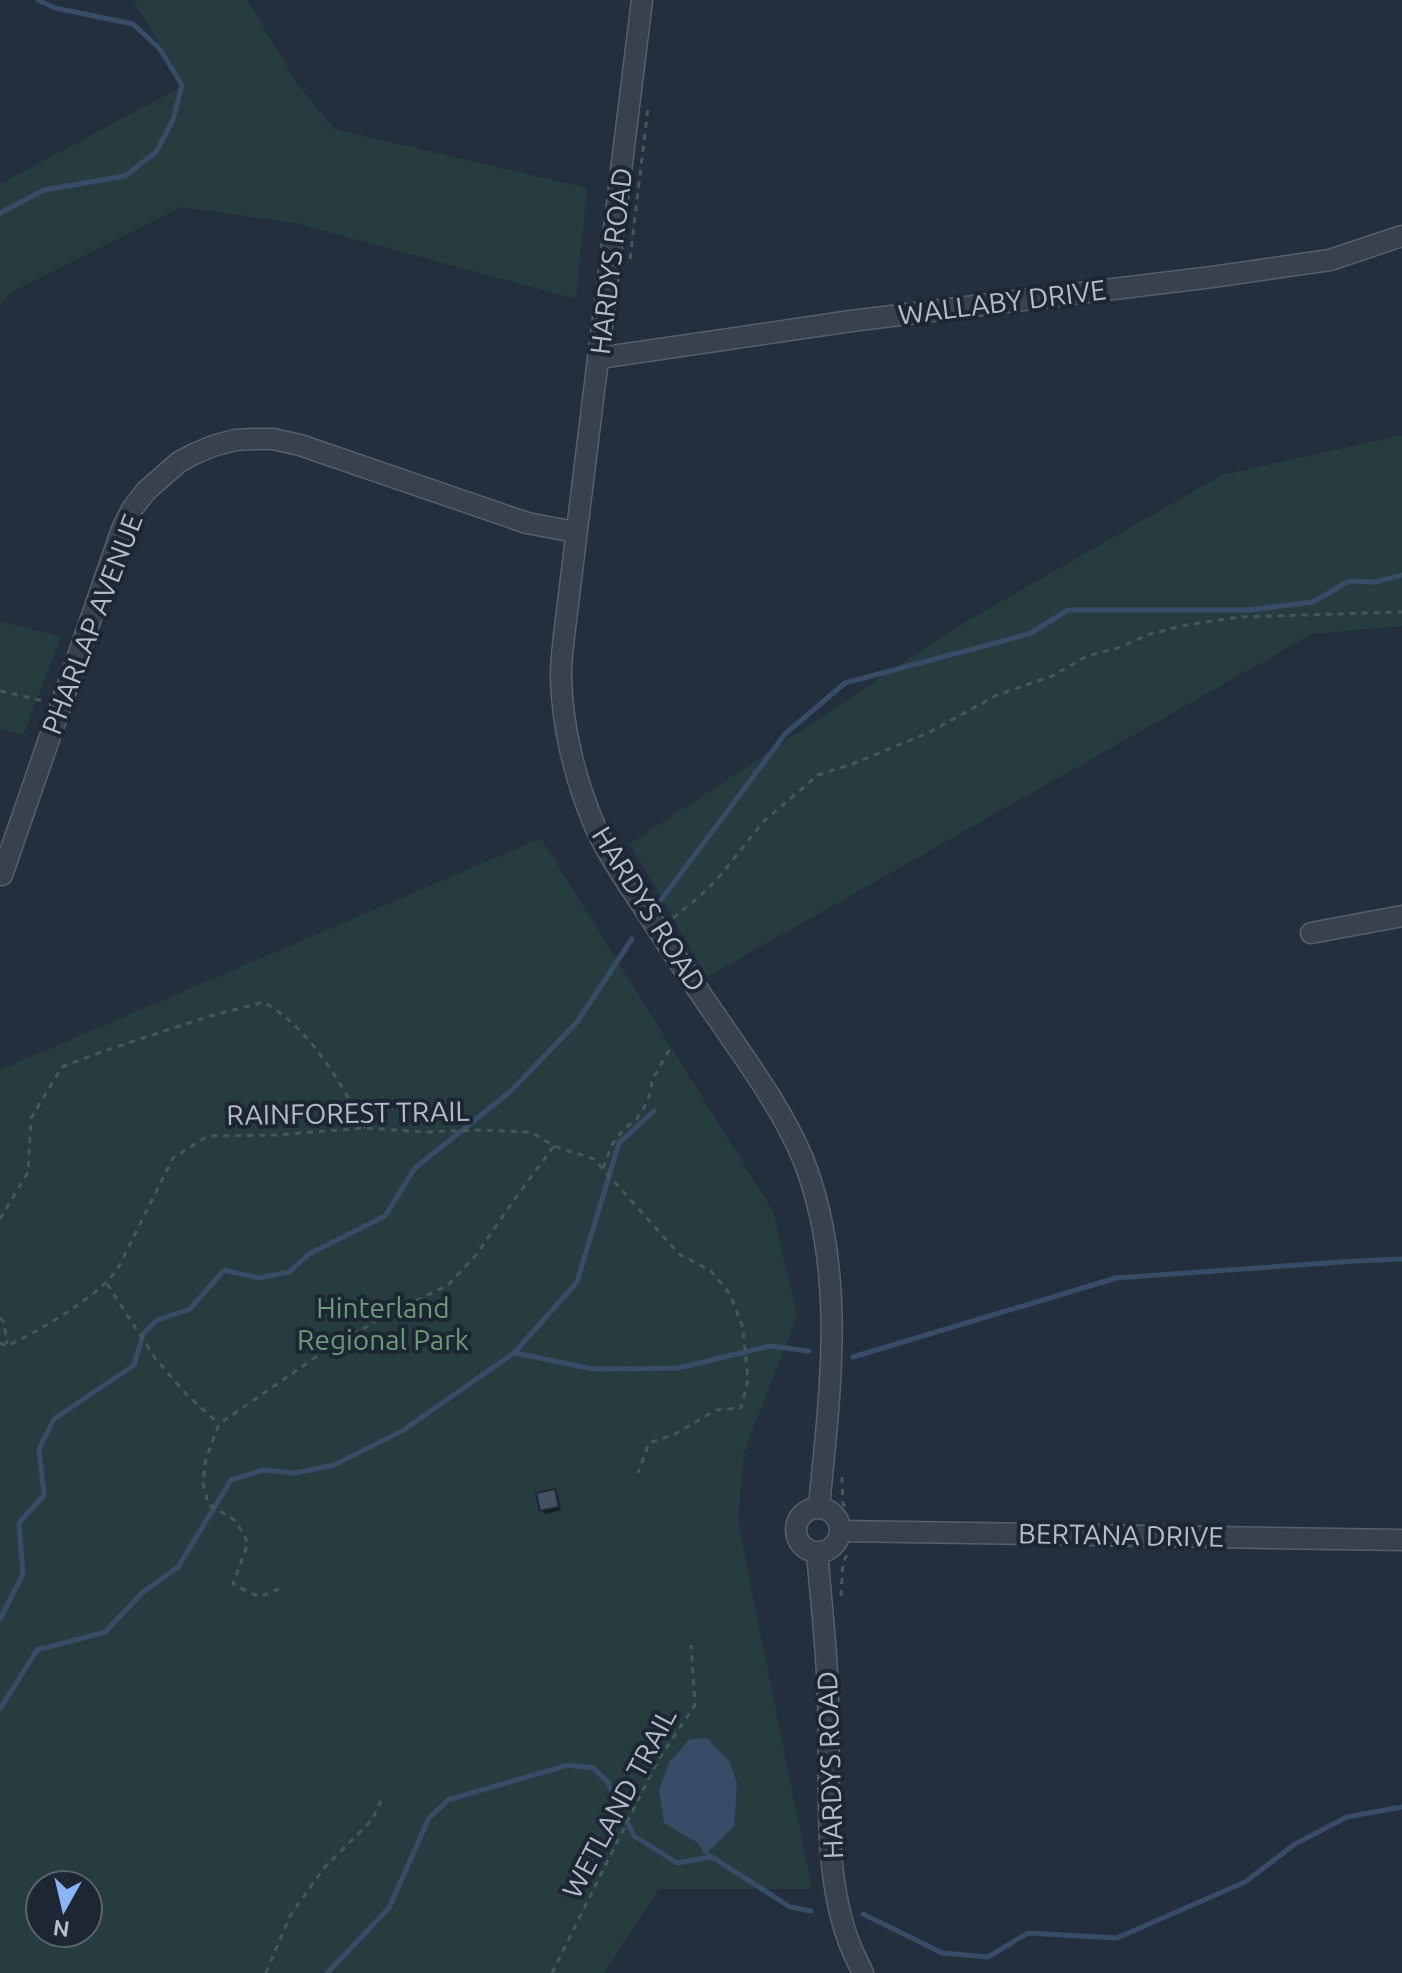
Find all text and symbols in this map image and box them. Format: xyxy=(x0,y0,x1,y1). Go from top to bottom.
street label: HARDYS ROAD xyxy=(584,166,637,356)
street label: WALLABY DRIVE xyxy=(896,273,1108,330)
street label: PHARLAP AVENUE xyxy=(35,509,148,738)
street label: HARDYS ROAD xyxy=(586,821,712,997)
street label: RAINFOREST TRAIL xyxy=(226,1095,470,1130)
park label: Hinterland Regional Park xyxy=(297,1292,469,1355)
street label: BERTANA DRIVE xyxy=(1018,1517,1224,1552)
street label: HARDYS ROAD xyxy=(811,1670,848,1860)
street label: WETLAND TRAIL xyxy=(556,1703,682,1903)
north arrow xyxy=(24,1869,104,1949)
text: N xyxy=(51,1916,71,1943)

